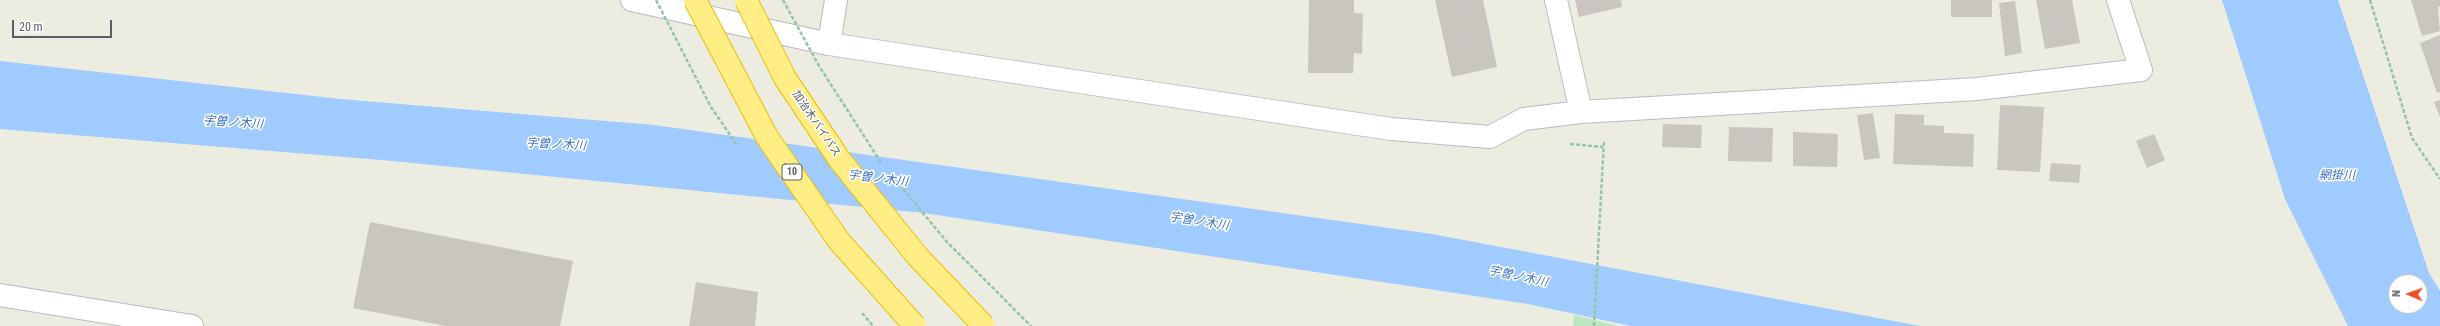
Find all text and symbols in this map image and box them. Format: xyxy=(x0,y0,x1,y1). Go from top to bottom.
scale bar xyxy=(14,12,114,38)
text: 20 m xyxy=(19,20,43,34)
street label: 加治木バイパス xyxy=(789,88,843,160)
water label: 宇曽ノ木川 xyxy=(203,114,263,132)
water label: 宇曽ノ木川 xyxy=(526,136,586,154)
road number: 10 xyxy=(782,164,802,180)
water label: 宇曽ノ木川 xyxy=(847,168,909,190)
water label: 網掛川 xyxy=(2319,169,2355,183)
water label: 宇曽ノ木川 xyxy=(1168,210,1230,234)
water label: 宇曽ノ木川 xyxy=(1487,264,1549,290)
north arrow xyxy=(2388,274,2428,314)
text: N xyxy=(2390,290,2403,297)

